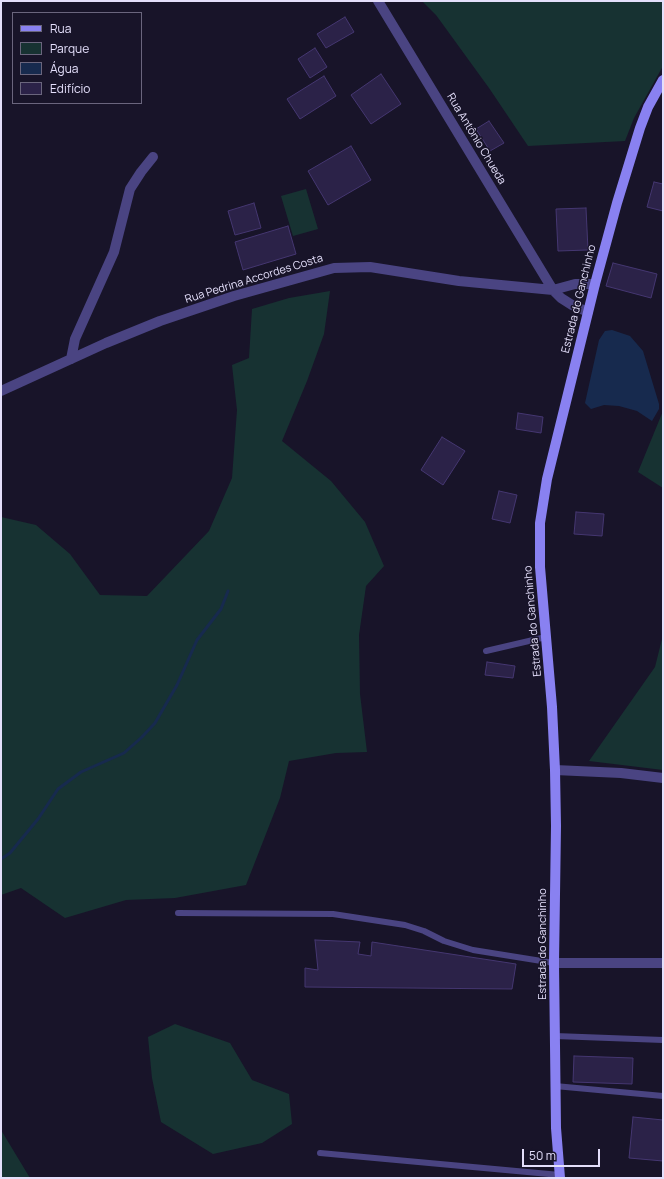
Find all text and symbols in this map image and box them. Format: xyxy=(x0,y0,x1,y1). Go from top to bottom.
legend xyxy=(12,12,142,104)
text: Rua xyxy=(50,20,71,37)
text: Parque xyxy=(50,40,89,57)
text: Água xyxy=(50,60,79,77)
text: Edifício xyxy=(50,80,90,97)
street label: Rua Antônio Chueda xyxy=(444,91,508,187)
street label: Estrada do Ganchinho xyxy=(559,243,599,355)
street label: Rua Pedrina Accordes Costa xyxy=(183,252,325,306)
street label: Estrada do Ganchinho xyxy=(522,565,544,677)
street label: Estrada do Ganchinho xyxy=(536,888,550,1000)
scale bar xyxy=(524,1141,602,1167)
text: 50 m xyxy=(529,1147,556,1164)

